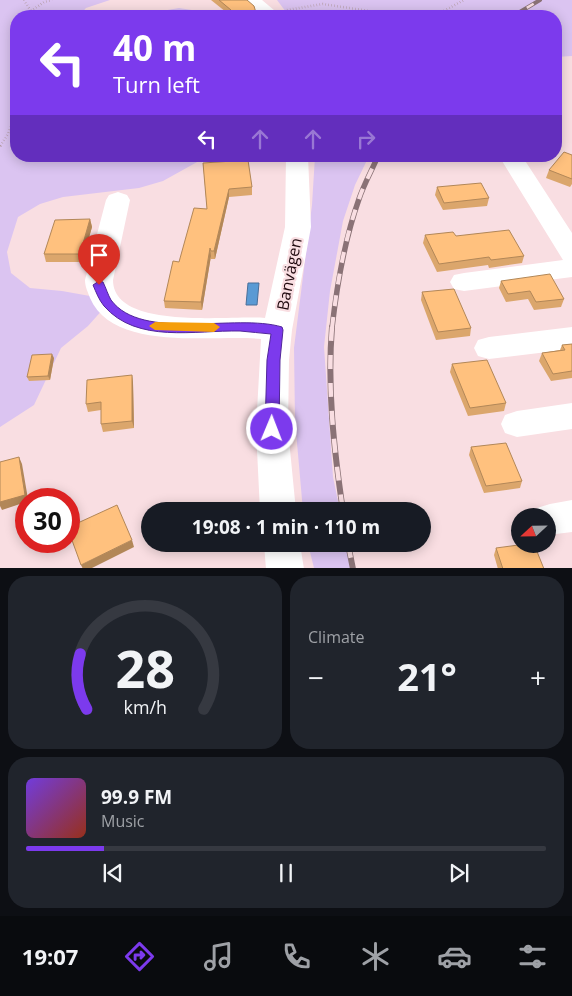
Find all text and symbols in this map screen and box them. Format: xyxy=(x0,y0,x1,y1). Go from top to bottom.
text: 40 m xyxy=(113,24,196,71)
icon: left xyxy=(30,30,95,95)
text: Turn left xyxy=(113,69,200,99)
icon: left xyxy=(193,125,221,153)
icon: ahead xyxy=(246,125,274,153)
icon: ahead xyxy=(299,125,327,153)
icon: right xyxy=(352,125,380,153)
pin xyxy=(78,234,120,285)
street label: Banvägen xyxy=(271,236,307,312)
icon: arrive xyxy=(85,241,113,269)
position arrow xyxy=(245,402,297,454)
speed limit sign: 30 xyxy=(15,488,80,553)
north arrow xyxy=(511,508,556,552)
map controls xyxy=(511,508,556,553)
text: 19:08 · 1 min · 110 m xyxy=(192,514,380,540)
text: Climate xyxy=(308,626,365,648)
text: 28 xyxy=(115,632,175,703)
text: 21° xyxy=(397,650,457,702)
text: − xyxy=(308,658,324,696)
text: + xyxy=(530,658,546,696)
text: km/h xyxy=(123,695,167,719)
text: 99.9 FM xyxy=(101,784,172,810)
text: Music xyxy=(101,810,145,832)
icon: previous xyxy=(99,859,127,887)
icon: pause xyxy=(272,859,300,887)
icon: next xyxy=(445,859,473,887)
icon: directions xyxy=(122,939,157,974)
icon: music xyxy=(201,939,236,974)
icon: phone xyxy=(279,939,314,974)
icon: climate xyxy=(358,939,393,974)
icon: car xyxy=(437,939,472,974)
icon: filters xyxy=(515,939,550,974)
text: 19:07 xyxy=(22,941,78,971)

